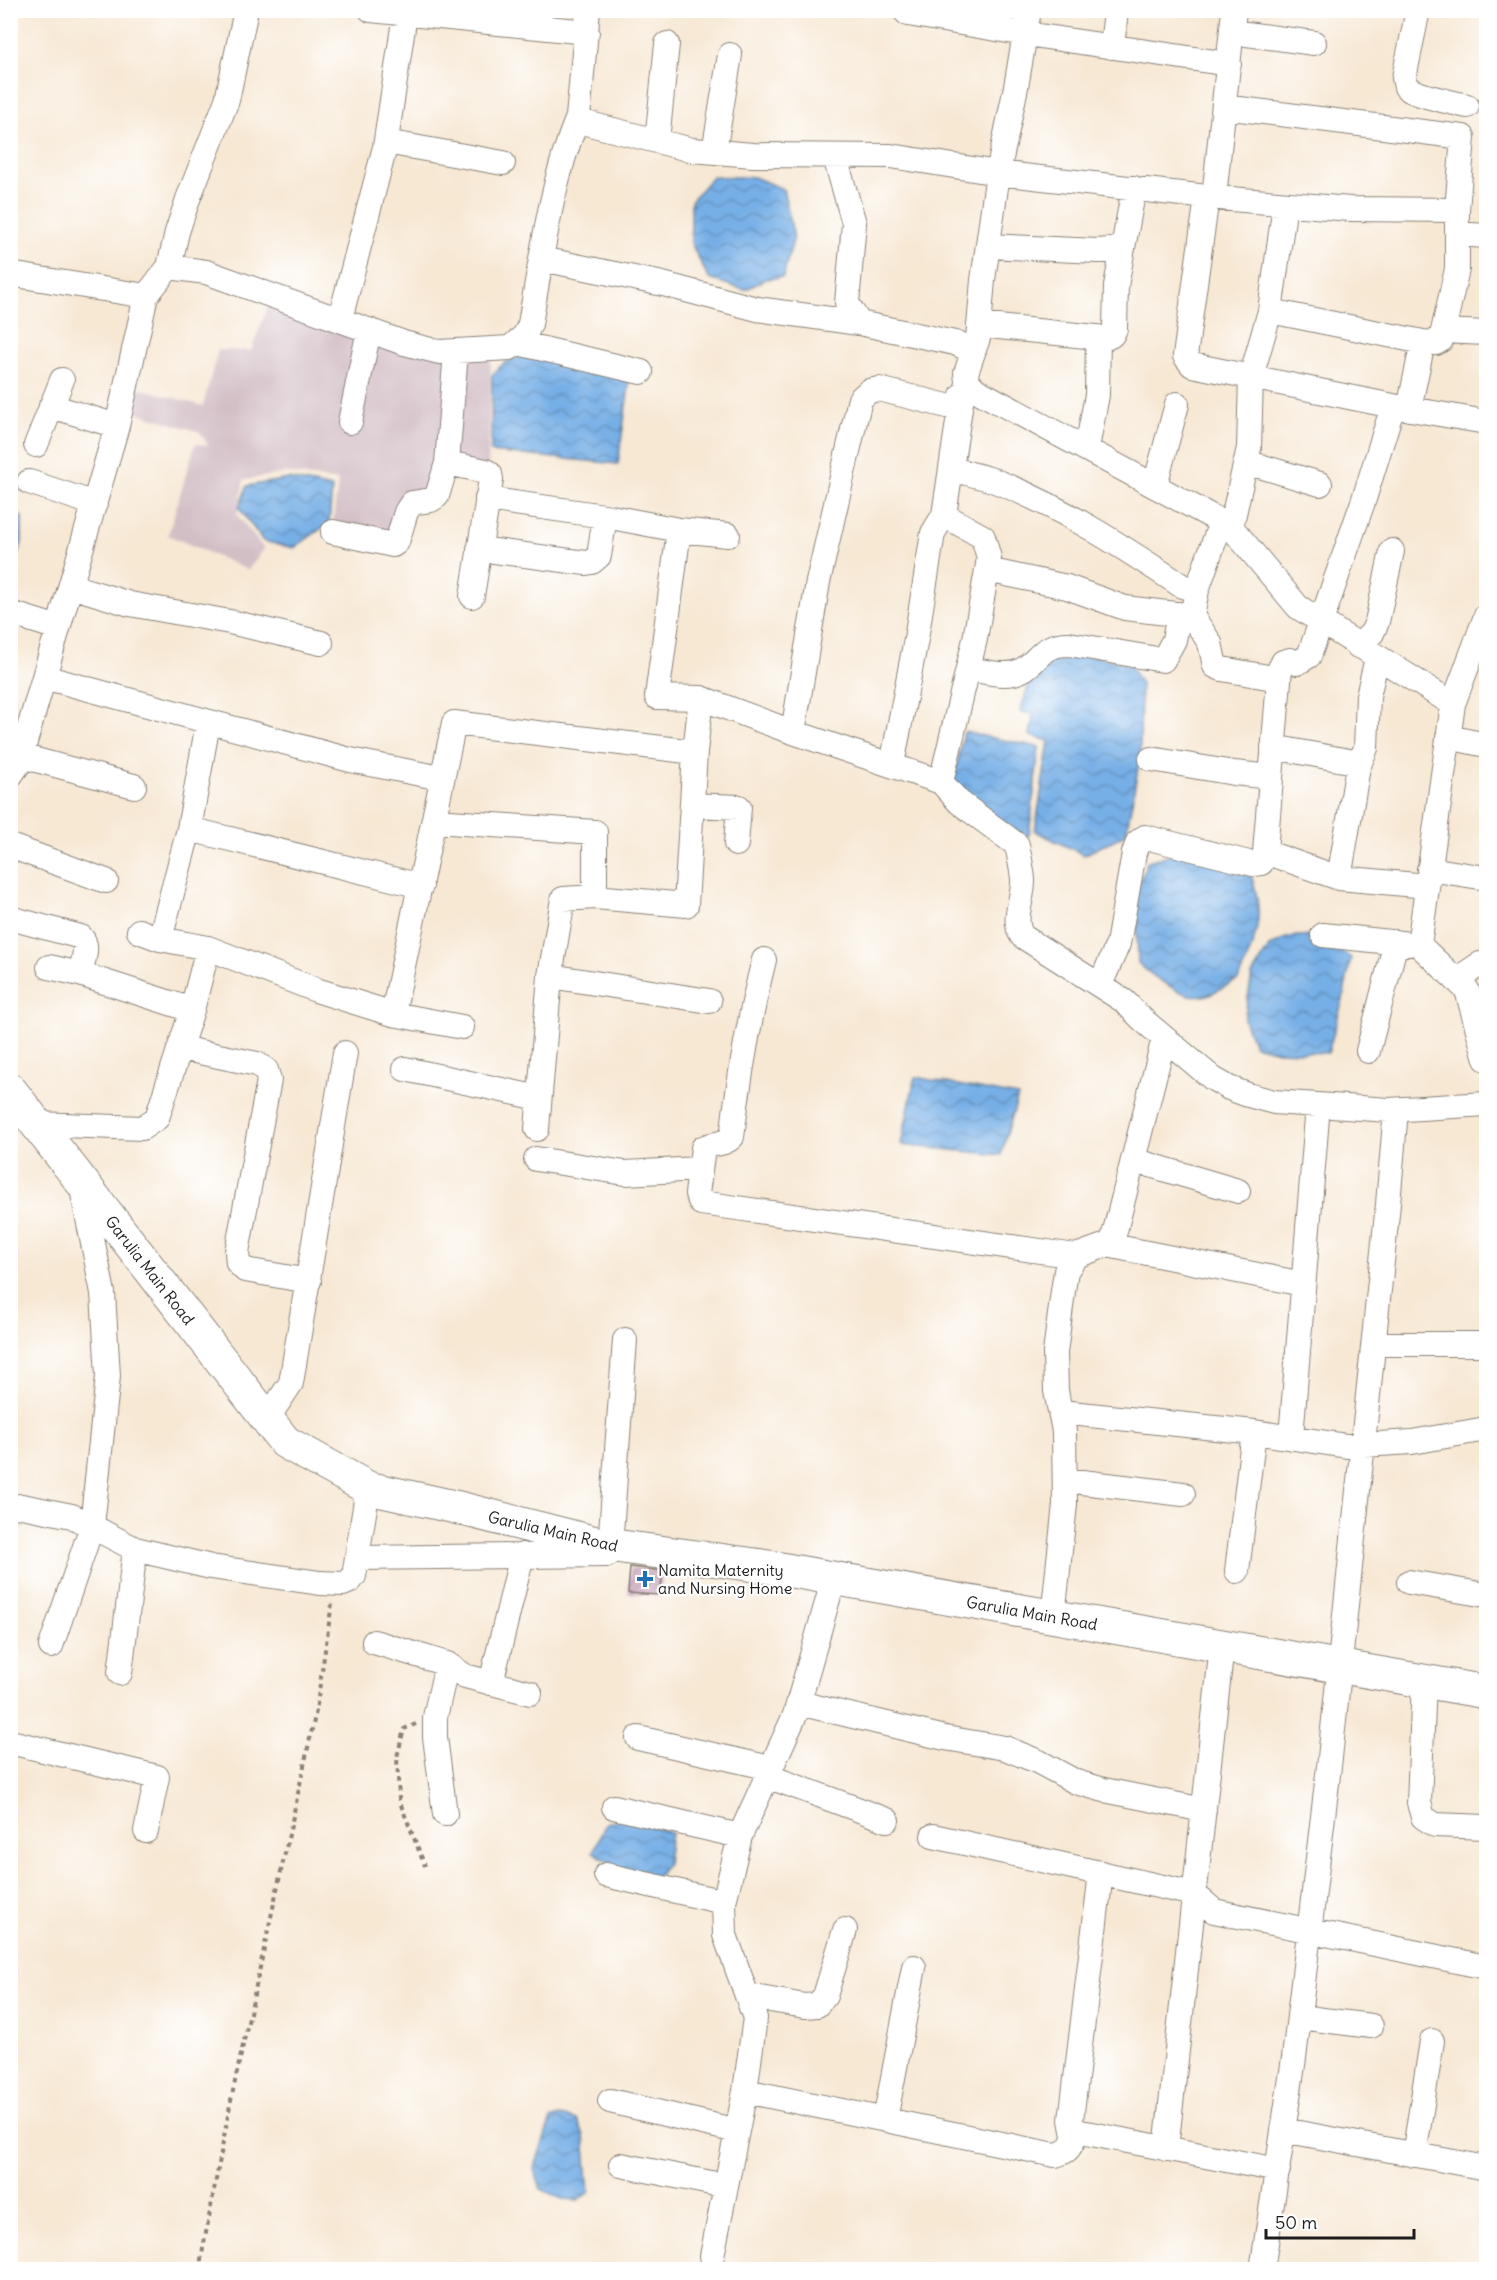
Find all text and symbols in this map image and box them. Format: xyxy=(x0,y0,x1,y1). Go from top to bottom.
street label: Garulia Main Road xyxy=(101,1211,199,1329)
street label: Garulia Main Road xyxy=(486,1506,620,1556)
place label: Namita Maternity and Nursing Home xyxy=(658,1560,792,1598)
marker: Namita Maternity and Nursing Home xyxy=(636,1570,654,1588)
street label: Garulia Main Road xyxy=(965,1592,1099,1634)
scale bar xyxy=(1266,2202,1414,2240)
text: 50 m xyxy=(1275,2211,1317,2234)

